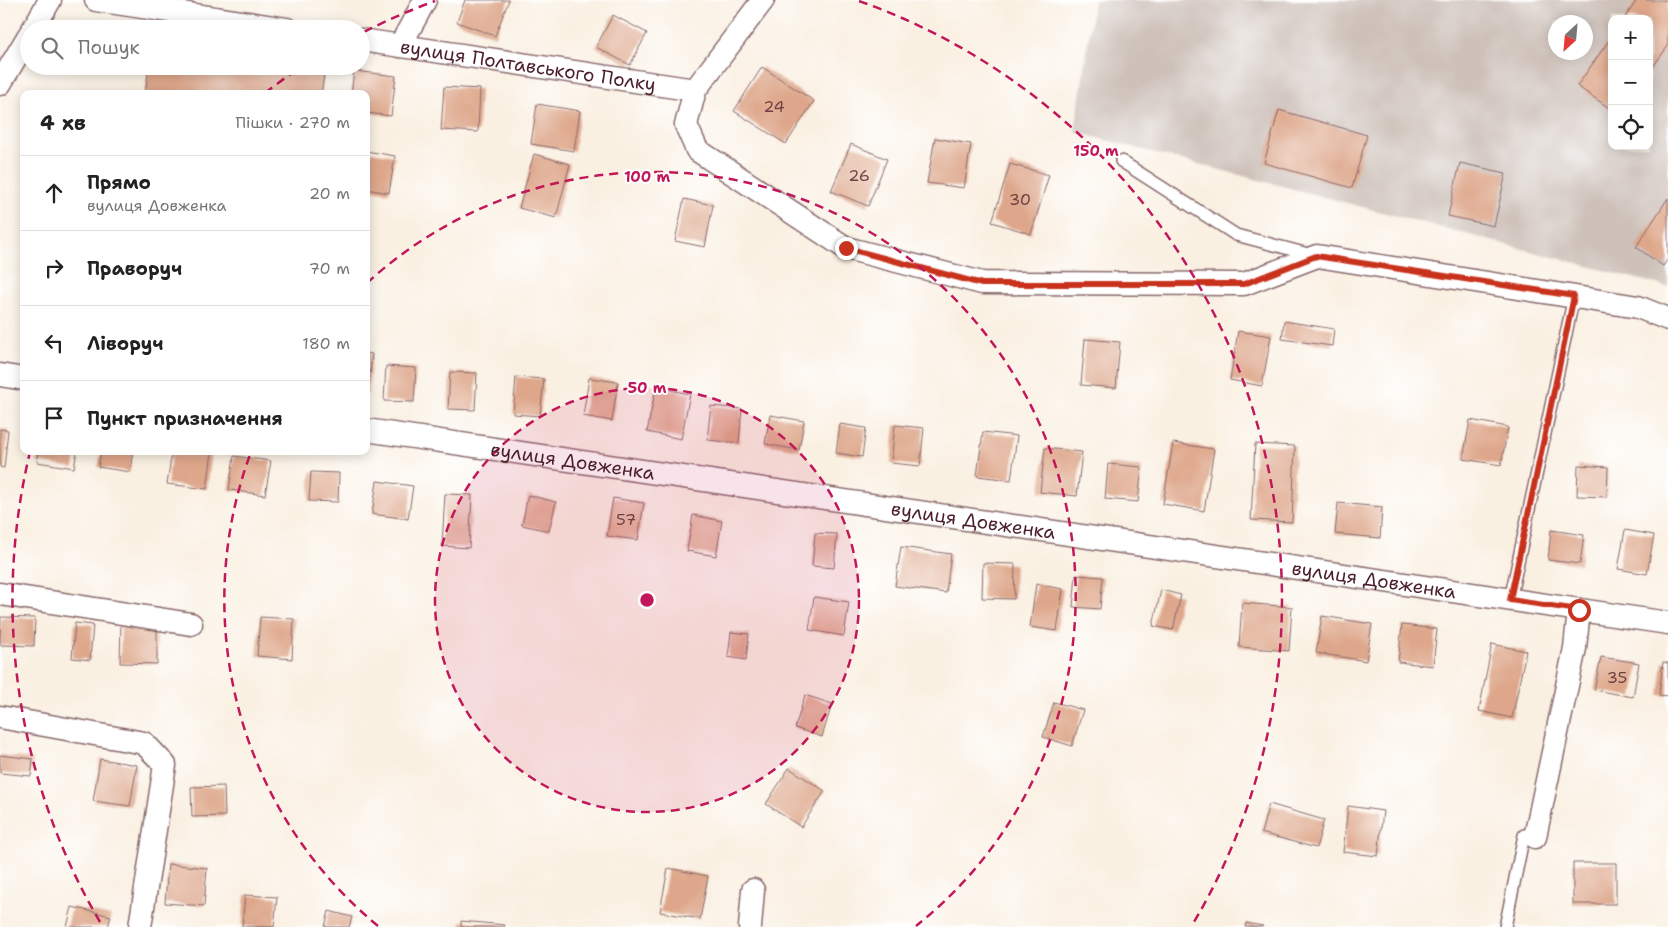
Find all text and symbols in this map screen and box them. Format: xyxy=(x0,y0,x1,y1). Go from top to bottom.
north arrow xyxy=(1548,15,1593,60)
map controls xyxy=(1608,15,1653,150)
button: + xyxy=(1608,15,1653,60)
search box xyxy=(20,20,370,75)
icon: search xyxy=(38,34,66,62)
street label: вулиця Полтавського Полку xyxy=(399,34,658,97)
text: Пошук xyxy=(78,35,140,60)
button: − xyxy=(1608,60,1653,105)
house number: 24 xyxy=(763,96,785,117)
button: locate xyxy=(1608,105,1653,150)
text: 4 хв xyxy=(40,109,86,137)
text: Пішки · 270 m xyxy=(235,112,350,133)
text: 150 m xyxy=(1073,141,1119,161)
house number: 26 xyxy=(848,165,870,186)
text: 100 m xyxy=(624,167,670,187)
text: Прямо xyxy=(87,170,151,195)
icon: ahead xyxy=(40,179,68,207)
text: 20 m xyxy=(309,183,350,204)
house number: 30 xyxy=(1009,189,1031,210)
text: вулиця Довженка xyxy=(87,195,227,216)
route end xyxy=(835,237,858,260)
icon: right xyxy=(40,254,68,282)
text: Праворуч xyxy=(87,256,182,281)
text: 70 m xyxy=(309,258,350,279)
icon: left xyxy=(40,329,68,357)
text: Ліворуч xyxy=(87,331,163,356)
text: 180 m xyxy=(302,333,350,354)
text: 50 m xyxy=(628,378,667,398)
icon: arrive xyxy=(40,404,68,432)
text: Пункт призначення xyxy=(87,406,283,431)
street label: вулиця Довженка xyxy=(489,437,657,486)
street label: вулиця Довженка xyxy=(889,496,1057,545)
house number: 57 xyxy=(616,509,636,530)
street label: вулиця Довженка xyxy=(1290,555,1458,604)
centre of rings xyxy=(638,591,656,609)
route start xyxy=(1568,599,1591,622)
house number: 35 xyxy=(1607,667,1627,688)

